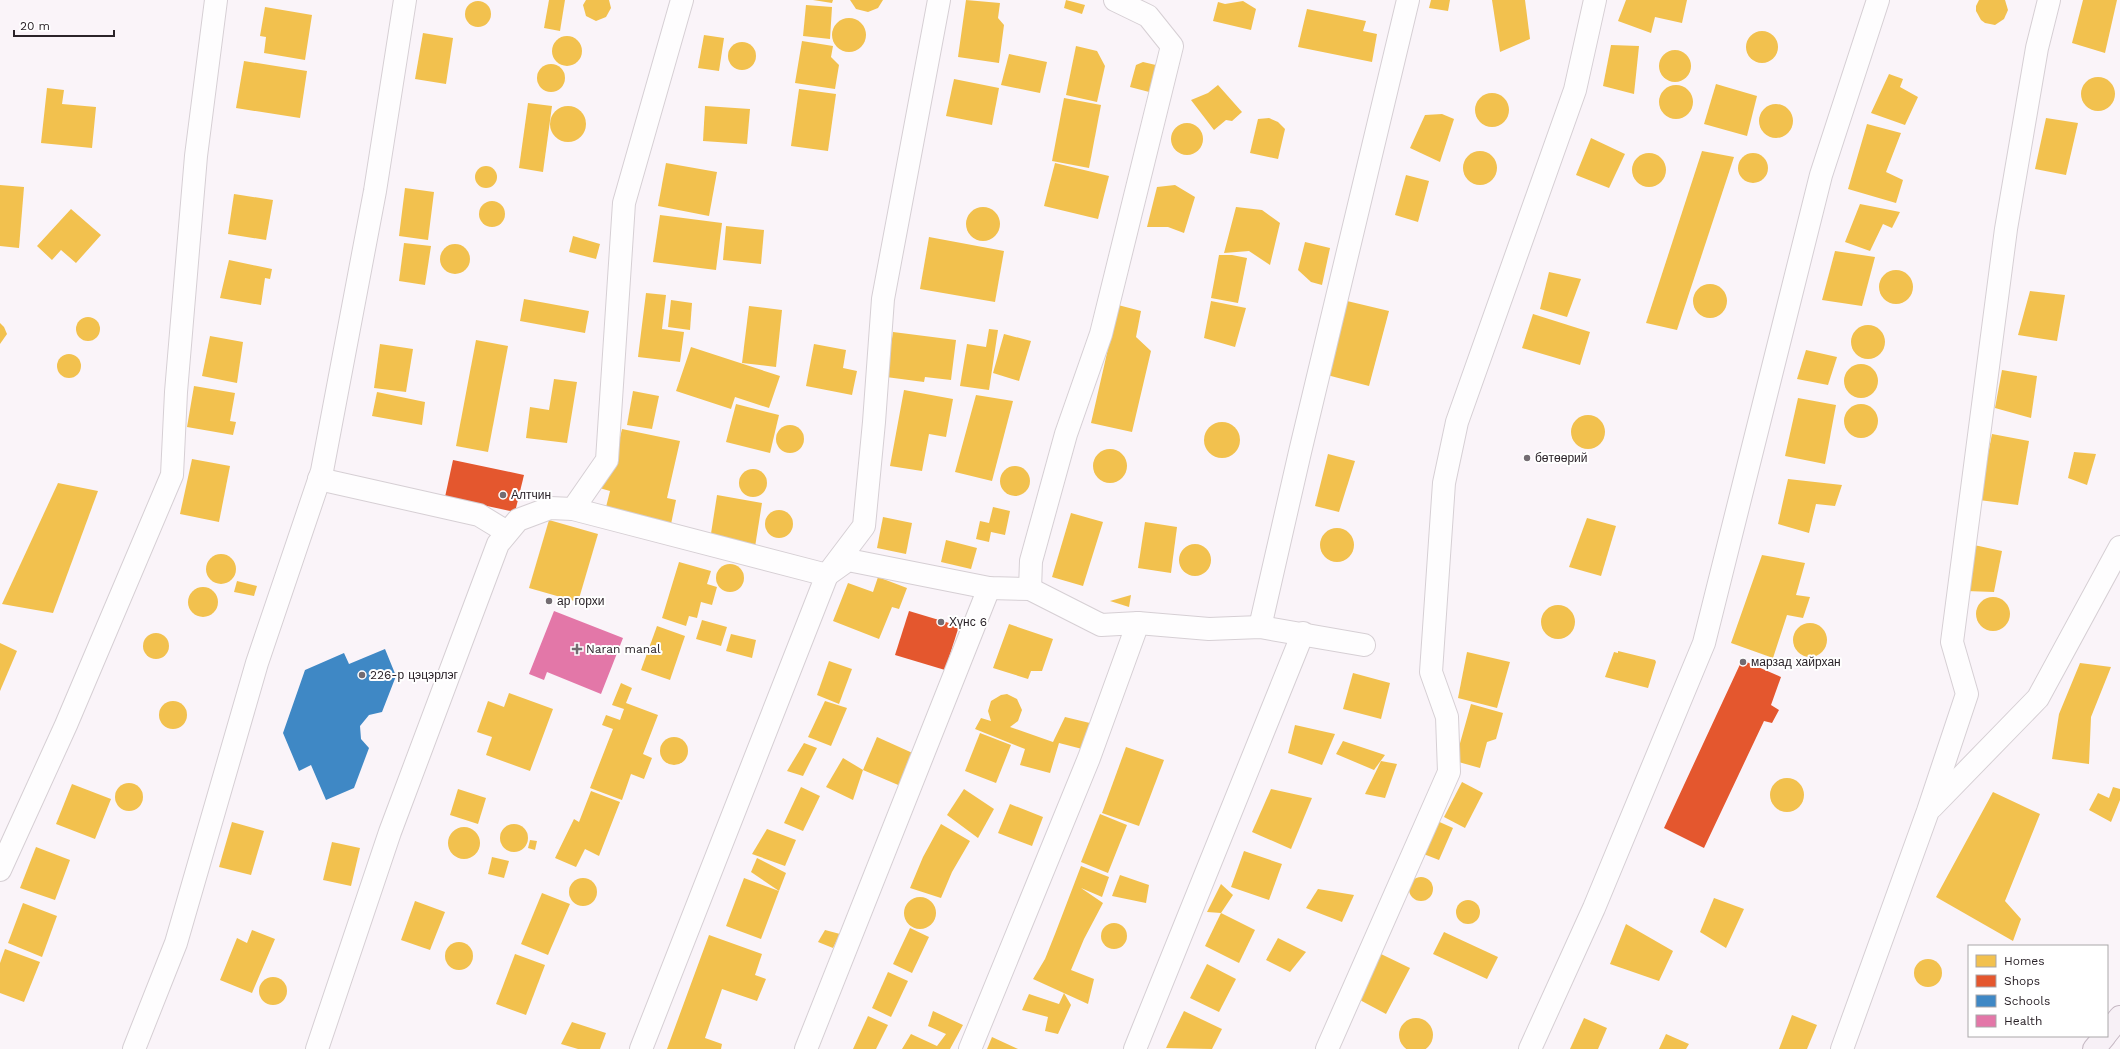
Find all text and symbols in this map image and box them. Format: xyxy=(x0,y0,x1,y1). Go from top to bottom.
scale bar xyxy=(14,12,114,38)
text: 20 m xyxy=(20,19,50,33)
place label: бөтөөрий xyxy=(1535,451,1587,465)
marker: бөтөөрий xyxy=(1522,453,1532,463)
place label: Алтчин xyxy=(511,488,551,502)
marker: Алтчин xyxy=(498,490,508,500)
place label: ар горхи xyxy=(557,594,604,608)
marker: ар горхи xyxy=(544,596,554,606)
place label: Хүнс 6 xyxy=(949,615,987,629)
marker: Хүнс 6 xyxy=(936,617,946,627)
place label: Naran manal xyxy=(586,642,661,656)
marker: Naran manal xyxy=(571,643,583,655)
place label: марзад хайрхан xyxy=(1751,655,1841,669)
marker: марзад хайрхан xyxy=(1738,657,1748,667)
place label: 226-р цэцэрлэг xyxy=(370,668,459,682)
marker: 226-р цэцэрлэг xyxy=(357,670,367,680)
legend xyxy=(1968,945,2108,1037)
text: Homes xyxy=(2004,954,2045,968)
text: Shops xyxy=(2004,974,2040,988)
text: Schools xyxy=(2004,994,2050,1008)
text: Health xyxy=(2004,1014,2042,1028)

